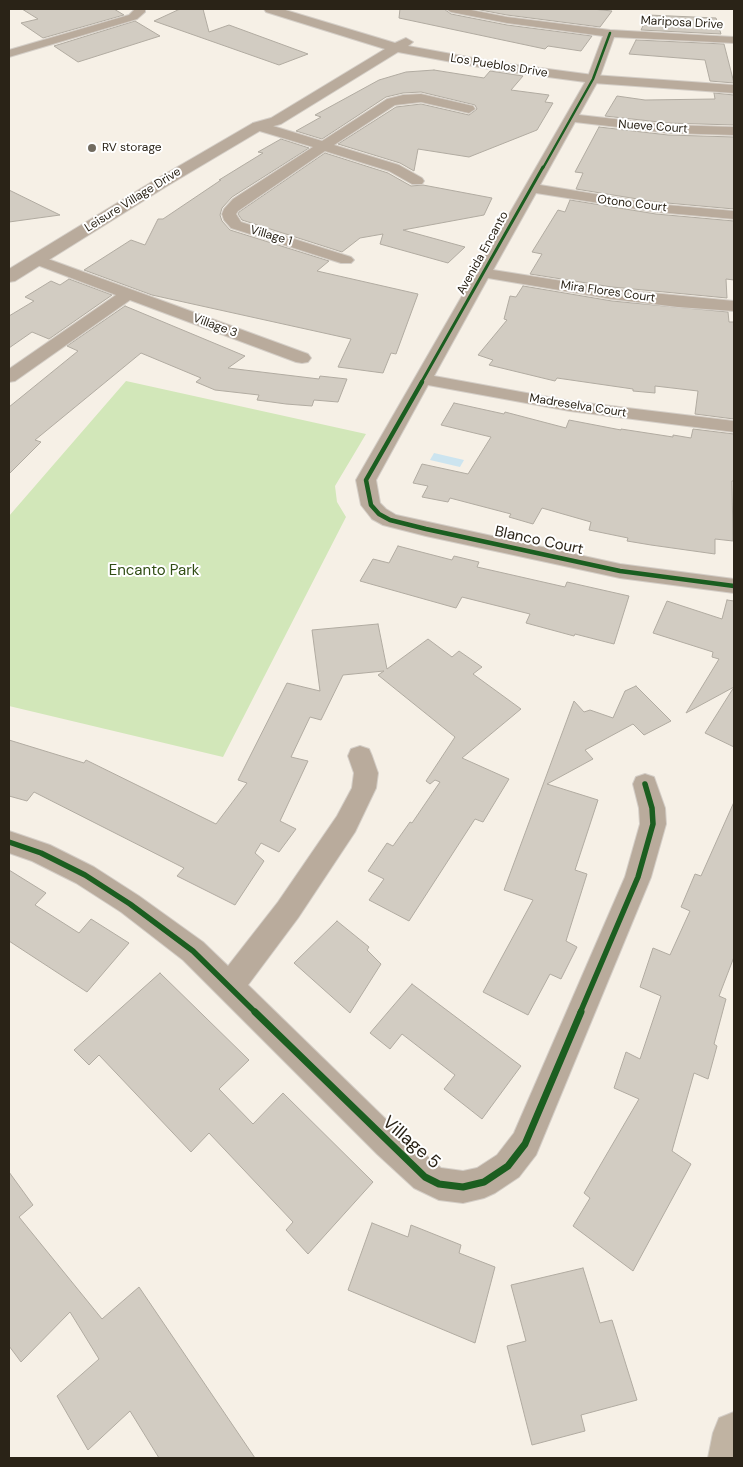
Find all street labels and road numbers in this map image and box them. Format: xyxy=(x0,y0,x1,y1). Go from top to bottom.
street label: Mariposa Drive xyxy=(640,14,724,32)
street label: Los Pueblos Drive xyxy=(449,51,549,81)
street label: Nueve Court xyxy=(618,117,688,137)
street label: Leisure Village Drive xyxy=(82,165,184,235)
street label: Otono Court xyxy=(596,193,668,215)
street label: Avenida Encanto xyxy=(454,209,512,297)
street label: Village 1 xyxy=(248,223,294,249)
street label: Mira Flores Court xyxy=(560,278,656,306)
street label: Village 3 xyxy=(191,311,239,341)
street label: Madreselva Court xyxy=(528,391,628,421)
street label: Blanco Court xyxy=(493,523,585,559)
street label: Village 5 xyxy=(378,1112,444,1174)

